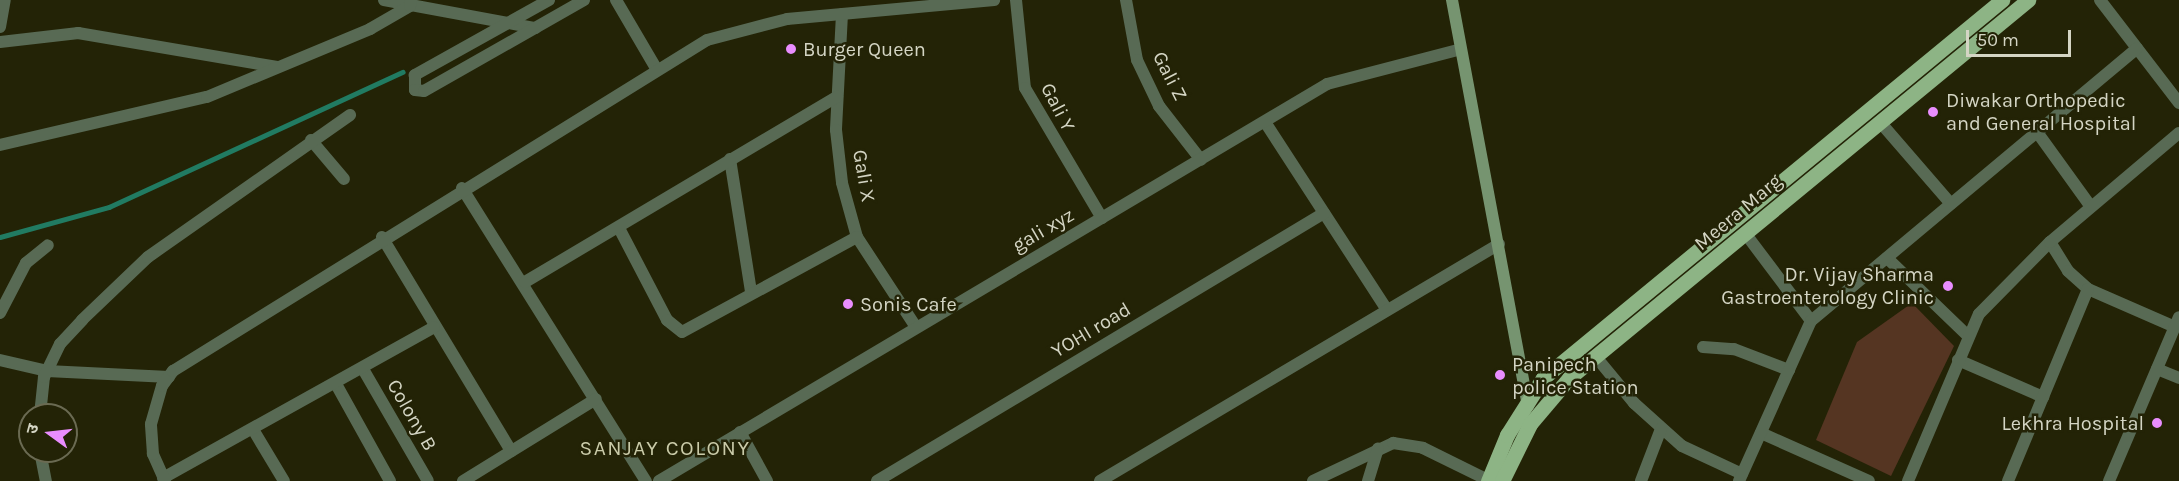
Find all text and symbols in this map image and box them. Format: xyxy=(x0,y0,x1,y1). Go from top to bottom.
scale bar xyxy=(1969,18,2074,56)
text: 50 m xyxy=(1977,29,2019,51)
place label: Burger Queen xyxy=(803,37,926,61)
marker: Burger Queen xyxy=(784,42,798,56)
street label: Gali Z xyxy=(1147,47,1193,105)
street label: Gali Y xyxy=(1036,79,1080,135)
place label: Diwakar Orthopedic and General Hospital xyxy=(1946,88,2136,135)
marker: Diwakar Orthopedic and General Hospital xyxy=(1924,103,1942,121)
street label: Gali X xyxy=(848,148,880,204)
street label: Meera Marg xyxy=(1689,169,1787,255)
street label: gali xyz xyxy=(1008,203,1078,257)
place label: Dr. Vijay Sharma Gastroenterology Clinic xyxy=(1721,262,1934,309)
marker: Dr. Vijay Sharma Gastroenterology Clinic xyxy=(1939,277,1957,295)
place label: Sonis Cafe xyxy=(860,292,957,316)
marker: Sonis Cafe xyxy=(841,297,855,311)
street label: YOHI road xyxy=(1047,297,1135,363)
place label: Panipech police Station xyxy=(1512,352,1639,399)
marker: Panipech police Station xyxy=(1493,368,1507,382)
street label: Colony B xyxy=(382,375,442,455)
north arrow xyxy=(18,403,78,463)
place label: Lekhra Hospital xyxy=(2001,411,2144,435)
marker: Lekhra Hospital xyxy=(2148,414,2166,432)
text: उ xyxy=(22,422,42,436)
district label: SANJAY COLONY xyxy=(580,435,750,461)

